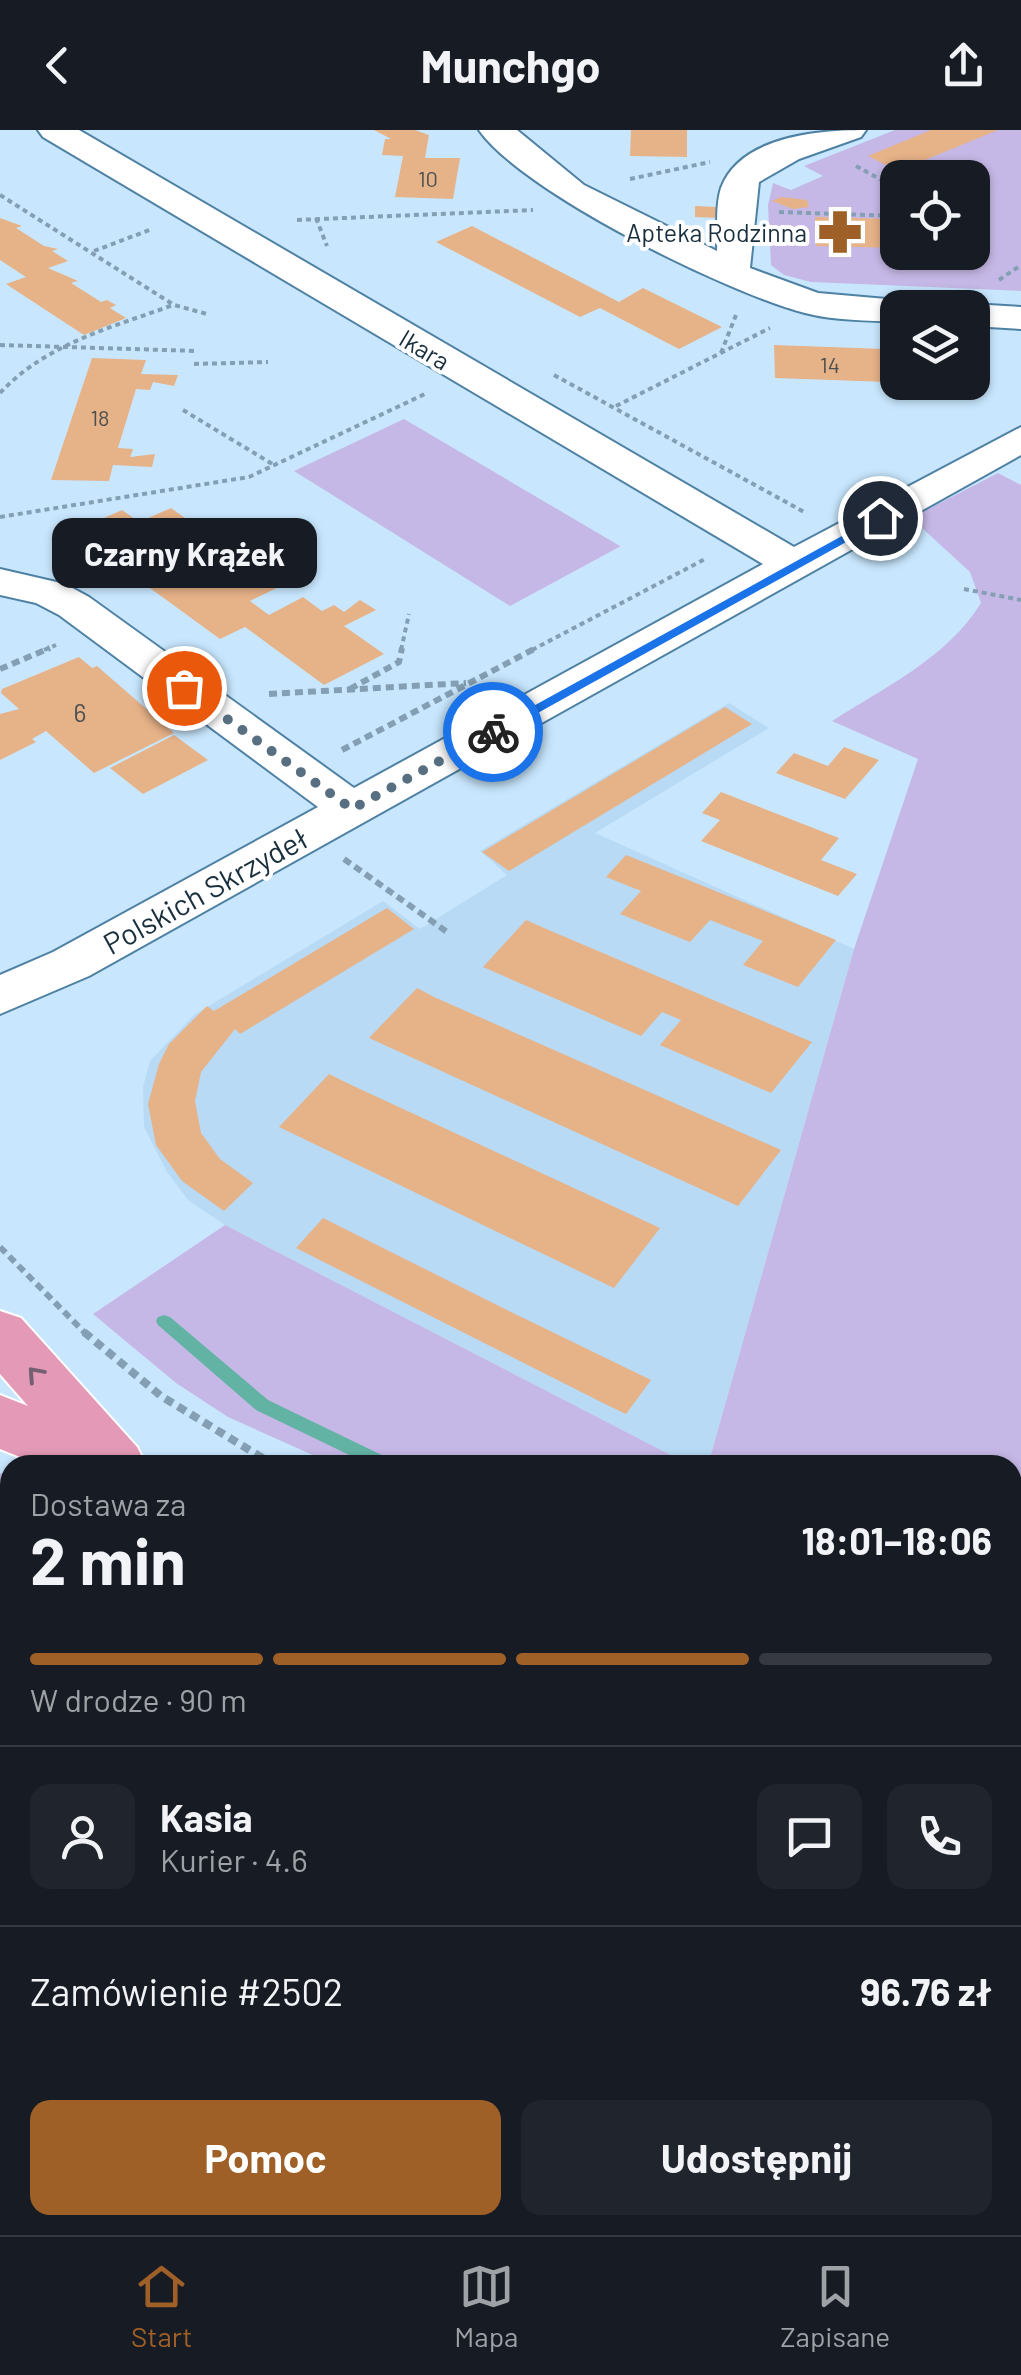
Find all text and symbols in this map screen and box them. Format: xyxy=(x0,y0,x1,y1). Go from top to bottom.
icon: back xyxy=(30,38,85,93)
text: Munchgo xyxy=(420,38,601,92)
icon: share xyxy=(936,38,991,93)
map controls xyxy=(880,160,990,400)
button: locate xyxy=(880,160,990,270)
house number: 10 xyxy=(418,165,438,191)
pharmacy icon: Apteka Rodzinna xyxy=(816,208,864,256)
place label: Apteka Rodzinna xyxy=(626,217,807,247)
button: layers xyxy=(880,290,990,400)
street label: Ikara xyxy=(394,322,456,376)
house number: 14 xyxy=(820,351,840,377)
house number: 18 xyxy=(90,404,110,430)
pin xyxy=(838,476,923,561)
icon: home xyxy=(853,491,908,546)
callout: Czarny Krążek xyxy=(51,518,316,588)
text: Czarny Krążek xyxy=(84,534,285,572)
pin xyxy=(142,646,227,731)
icon: bag xyxy=(157,661,212,716)
courier xyxy=(443,682,543,782)
house number: 6 xyxy=(74,697,86,727)
icon: bike xyxy=(466,705,521,760)
street label: Polskich Skrzydeł xyxy=(96,819,314,961)
one-way arrow xyxy=(28,1367,46,1385)
text: Dostawa za xyxy=(30,1484,186,1522)
text: 18:01–18:06 xyxy=(801,1517,992,1563)
text: 2 min xyxy=(30,1520,186,1598)
text: W drodze · 90 m xyxy=(30,1680,247,1718)
button: person xyxy=(30,1784,135,1889)
button: chat xyxy=(757,1784,862,1889)
button: phone xyxy=(887,1784,992,1889)
text: Kasia xyxy=(160,1794,253,1840)
text: Kurier · 4.6 xyxy=(160,1840,308,1878)
text: Zamówienie #2502 xyxy=(30,1968,343,2014)
text: 96.76 zł xyxy=(860,1968,992,2014)
button: Pomoc xyxy=(30,2100,501,2215)
button: Udostępnij xyxy=(521,2100,992,2215)
tab: Start xyxy=(131,2259,193,2353)
tab: Mapa xyxy=(454,2259,518,2353)
tab: Zapisane xyxy=(780,2259,890,2353)

